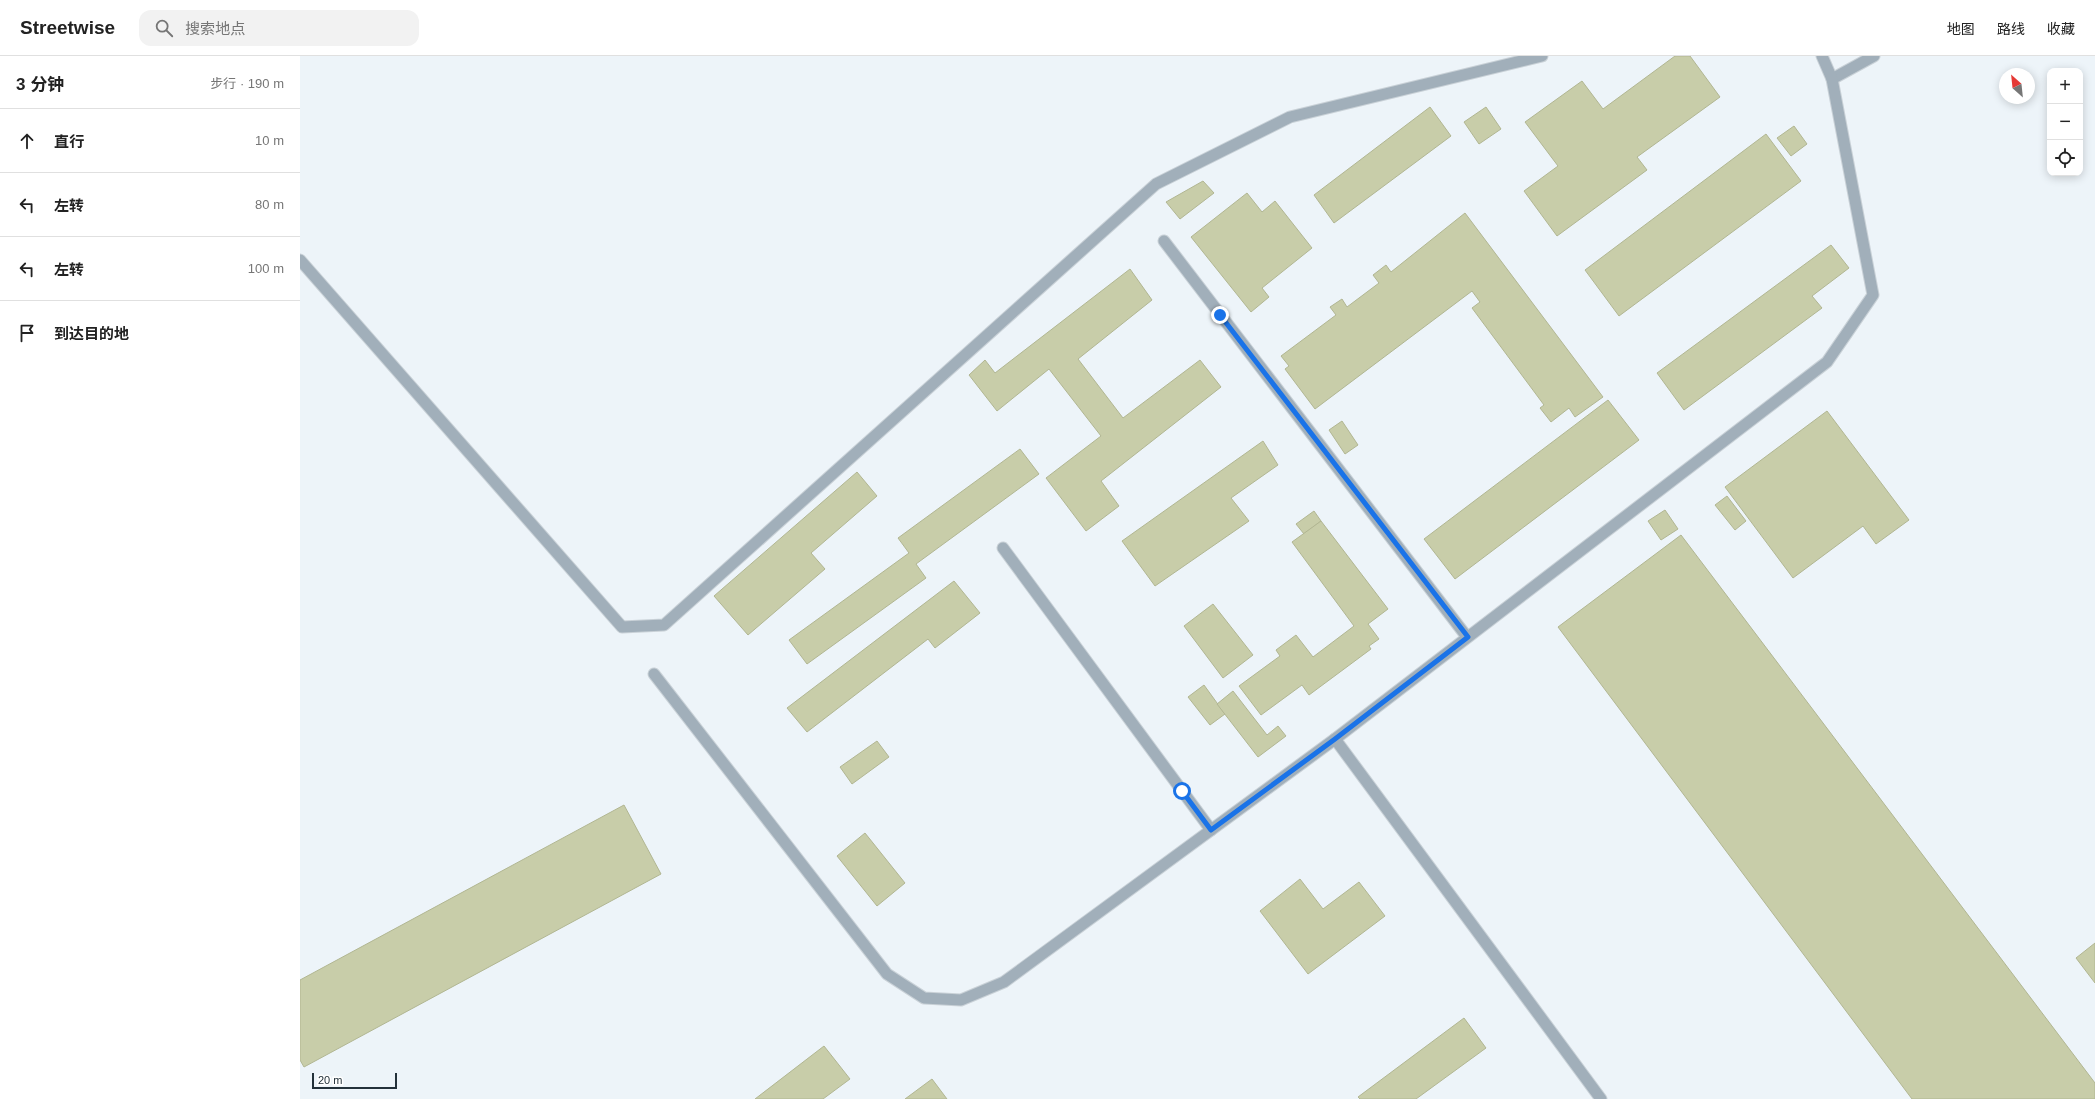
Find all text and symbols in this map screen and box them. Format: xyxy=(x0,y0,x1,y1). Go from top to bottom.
search box xyxy=(139,10,419,46)
text: Streetwise xyxy=(20,17,115,38)
icon: search xyxy=(153,17,175,39)
text: 搜索地点 xyxy=(185,20,245,37)
text: 地图 xyxy=(1947,21,1975,37)
text: 路线 xyxy=(1997,21,2025,37)
text: 收藏 xyxy=(2047,21,2075,37)
north arrow xyxy=(1999,68,2035,104)
map controls xyxy=(2047,68,2083,176)
button: + xyxy=(2047,68,2083,104)
text: 3 分钟 xyxy=(16,75,64,94)
text: 步行 · 190 m xyxy=(210,76,284,91)
button: − xyxy=(2047,104,2083,140)
icon: ahead xyxy=(16,130,38,152)
text: 直行 xyxy=(54,133,84,150)
text: 10 m xyxy=(255,133,284,148)
button: locate xyxy=(2047,140,2083,176)
icon: left xyxy=(16,194,38,216)
text: 左转 xyxy=(54,197,84,214)
text: 80 m xyxy=(255,197,284,212)
icon: left xyxy=(16,258,38,280)
text: 左转 xyxy=(54,261,84,278)
text: 100 m xyxy=(248,261,284,276)
route end xyxy=(1211,306,1229,324)
icon: arrive xyxy=(16,322,38,344)
text: 到达目的地 xyxy=(54,325,129,342)
route start xyxy=(1173,782,1191,800)
scale bar xyxy=(312,1071,397,1090)
text: 20 m xyxy=(318,1074,342,1086)

